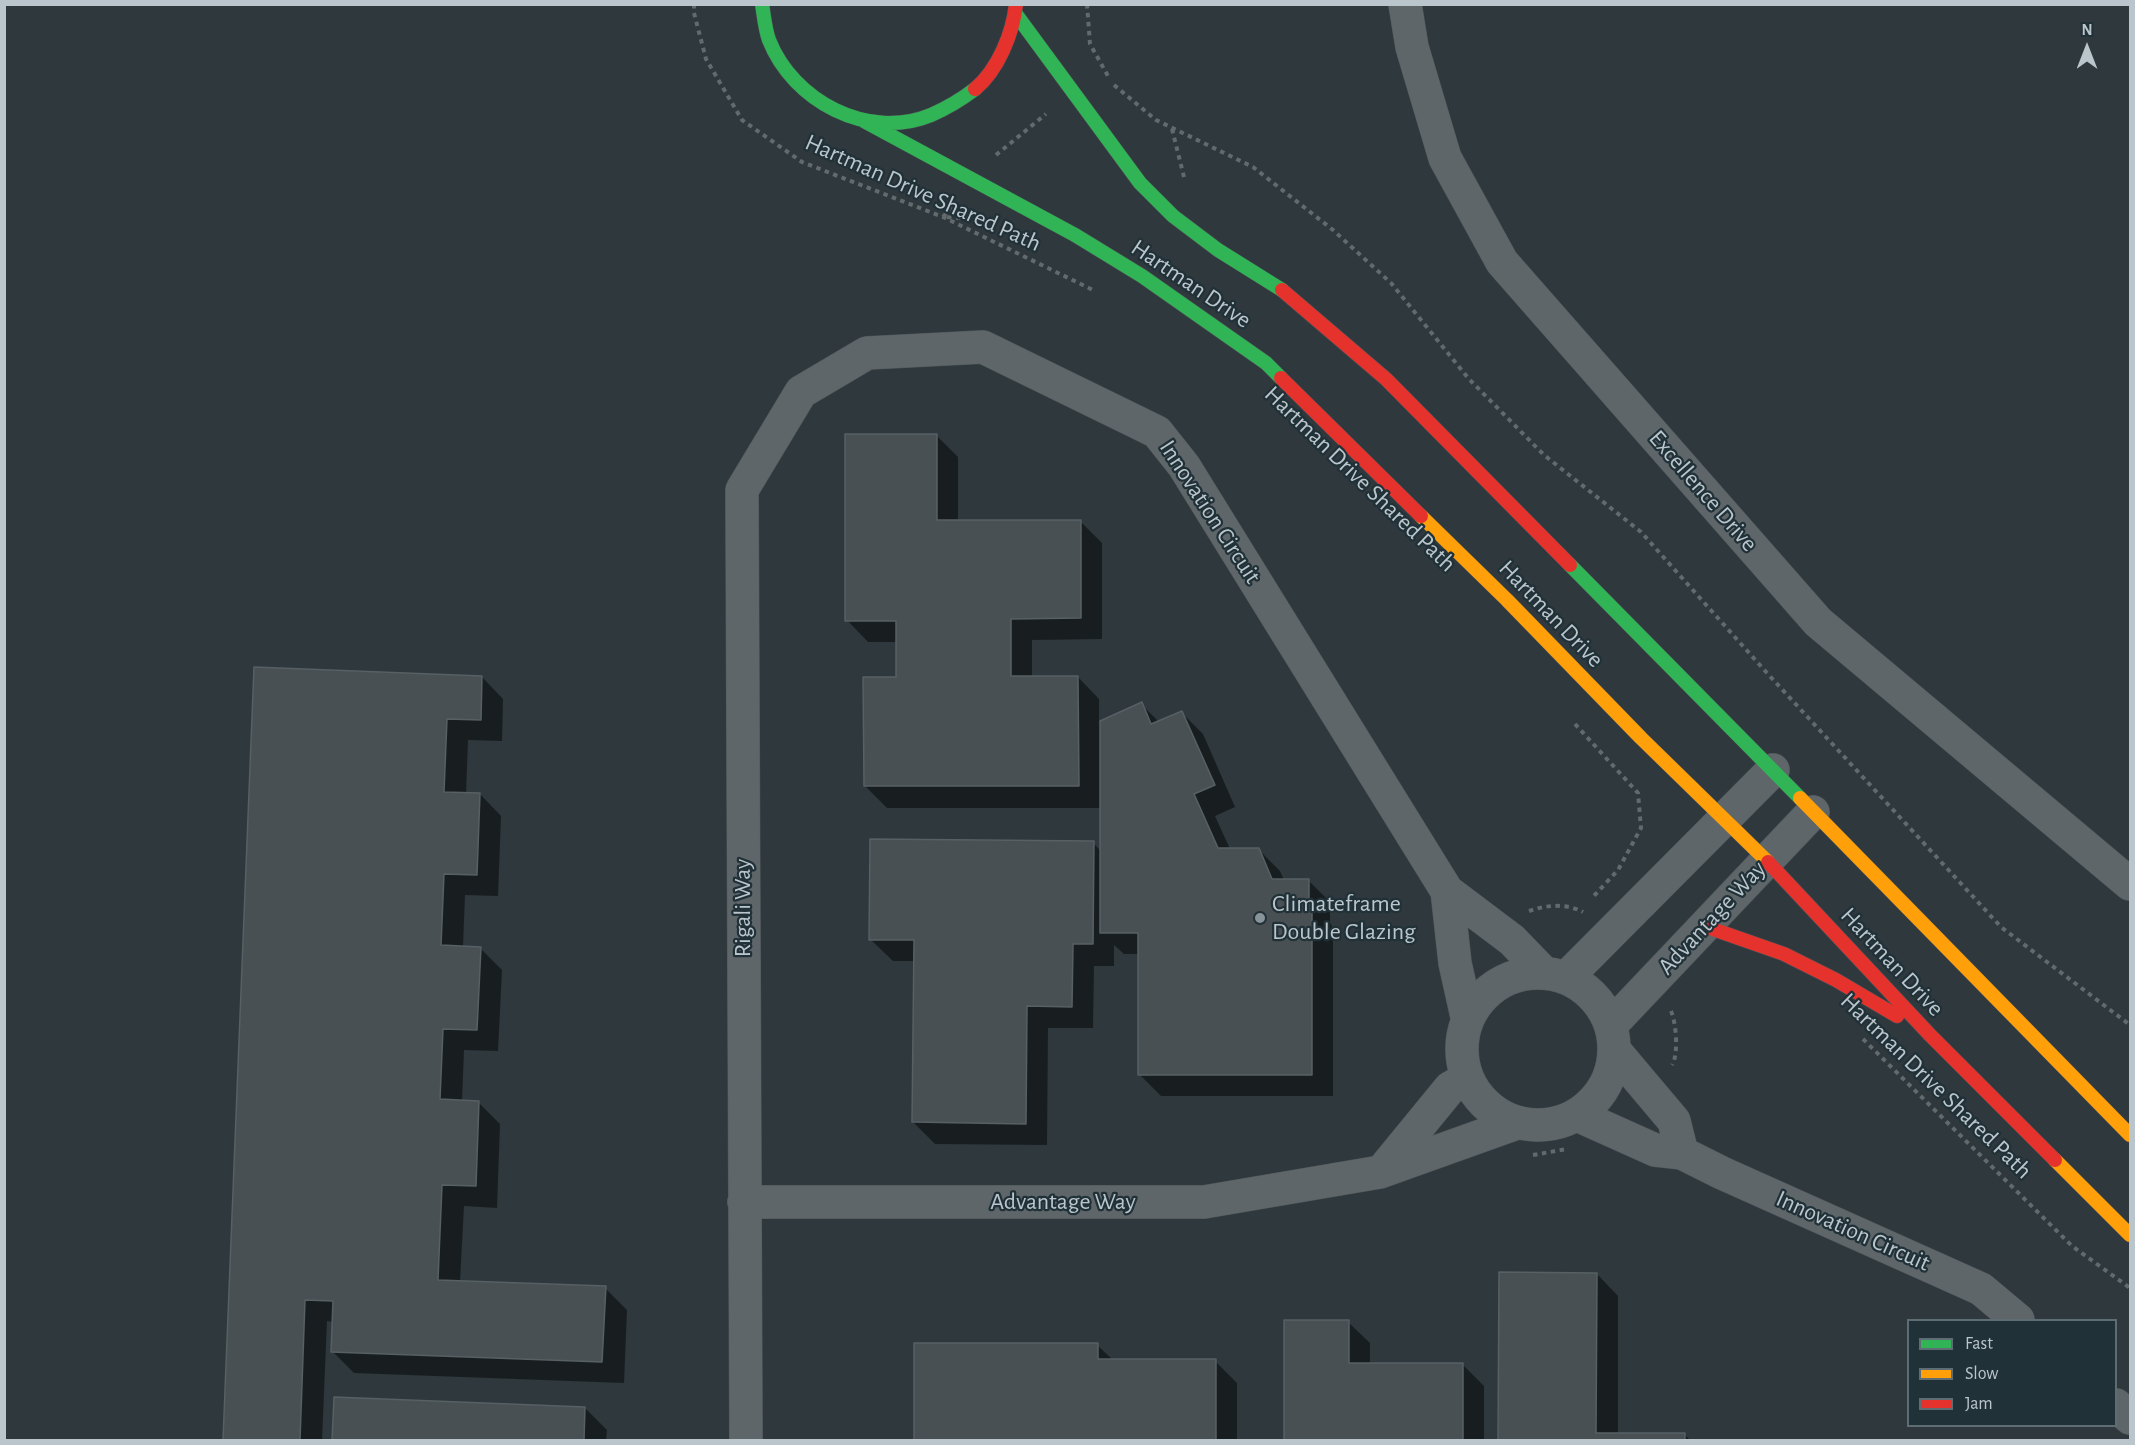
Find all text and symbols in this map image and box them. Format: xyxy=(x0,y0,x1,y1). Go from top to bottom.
north arrow xyxy=(2057,18,2117,78)
text: N xyxy=(2081,22,2093,38)
street label: Hartman Drive Shared Path xyxy=(801,128,1045,258)
street label: Hartman Drive xyxy=(1126,233,1256,335)
street label: Hartman Drive Shared Path xyxy=(1258,380,1462,578)
street label: Excellence Drive xyxy=(1642,424,1764,558)
street label: Innovation Circuit xyxy=(1153,435,1267,589)
street label: Hartman Drive xyxy=(1493,554,1609,674)
street label: Advantage Way xyxy=(1652,855,1772,981)
street label: Rigali Way xyxy=(729,859,757,957)
place label: Climateframe Double Glazing xyxy=(1272,890,1416,946)
street label: Hartman Drive xyxy=(1834,902,1950,1022)
marker: Climateframe Double Glazing xyxy=(1253,911,1267,925)
street label: Hartman Drive Shared Path xyxy=(1834,987,2038,1185)
street label: Innovation Circuit xyxy=(1772,1184,1934,1278)
street label: Advantage Way xyxy=(990,1188,1136,1216)
legend xyxy=(1907,1319,2117,1427)
text: Fast xyxy=(1965,1335,1993,1353)
text: Slow xyxy=(1965,1365,1998,1383)
text: Jam xyxy=(1965,1395,1993,1413)

